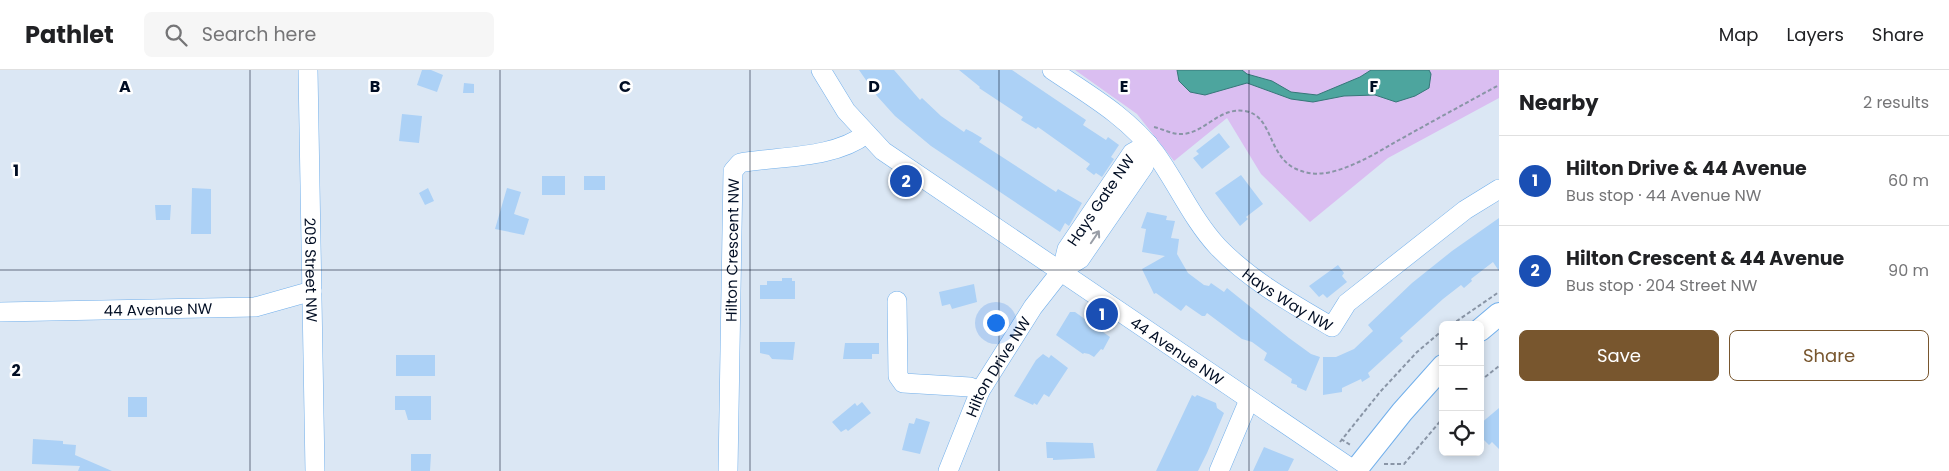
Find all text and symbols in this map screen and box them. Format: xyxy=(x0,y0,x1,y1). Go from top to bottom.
search box xyxy=(144,12,494,57)
text: Pathlet xyxy=(25,18,114,51)
icon: search xyxy=(162,21,190,49)
text: Search here xyxy=(202,21,316,48)
text: Map xyxy=(1719,22,1759,47)
text: Layers xyxy=(1787,22,1844,47)
text: Share xyxy=(1872,22,1924,47)
text: A xyxy=(119,75,131,98)
text: B xyxy=(370,75,380,98)
text: C xyxy=(619,75,631,98)
text: D xyxy=(868,75,880,98)
text: E xyxy=(1120,75,1128,98)
text: F xyxy=(1370,75,1379,98)
text: Nearby xyxy=(1519,88,1599,117)
text: 2 results xyxy=(1863,91,1929,114)
street label: Hays Gate NW xyxy=(1062,149,1139,250)
text: Hilton Drive & 44 Avenue xyxy=(1566,155,1807,182)
text: 1 xyxy=(13,159,19,182)
pin: 2 xyxy=(890,162,922,200)
text: 1 xyxy=(1532,169,1538,192)
text: 60 m xyxy=(1888,169,1929,192)
street label: Hilton Crescent NW xyxy=(720,178,743,322)
text: Bus stop · 44 Avenue NW xyxy=(1566,184,1761,207)
street label: 209 Street NW xyxy=(300,217,323,323)
one-way arrow xyxy=(1090,230,1100,244)
text: Hilton Crescent & 44 Avenue xyxy=(1566,245,1844,272)
text: 2 xyxy=(1530,259,1540,282)
text: 90 m xyxy=(1888,259,1929,282)
street label: Hays Way NW xyxy=(1238,263,1337,336)
text: Bus stop · 204 Street NW xyxy=(1566,274,1757,297)
pin: 1 xyxy=(1086,295,1118,333)
street label: 44 Avenue NW xyxy=(104,297,213,320)
your location xyxy=(983,310,1009,336)
street label: 44 Avenue NW xyxy=(1126,311,1228,390)
street label: Hilton Drive NW xyxy=(960,312,1035,420)
map controls xyxy=(1439,321,1484,456)
button: + xyxy=(1439,321,1484,366)
button: Save xyxy=(1519,330,1719,381)
button: Share xyxy=(1729,330,1929,381)
text: 2 xyxy=(11,359,21,382)
button: − xyxy=(1439,366,1484,411)
button: locate xyxy=(1439,411,1484,456)

